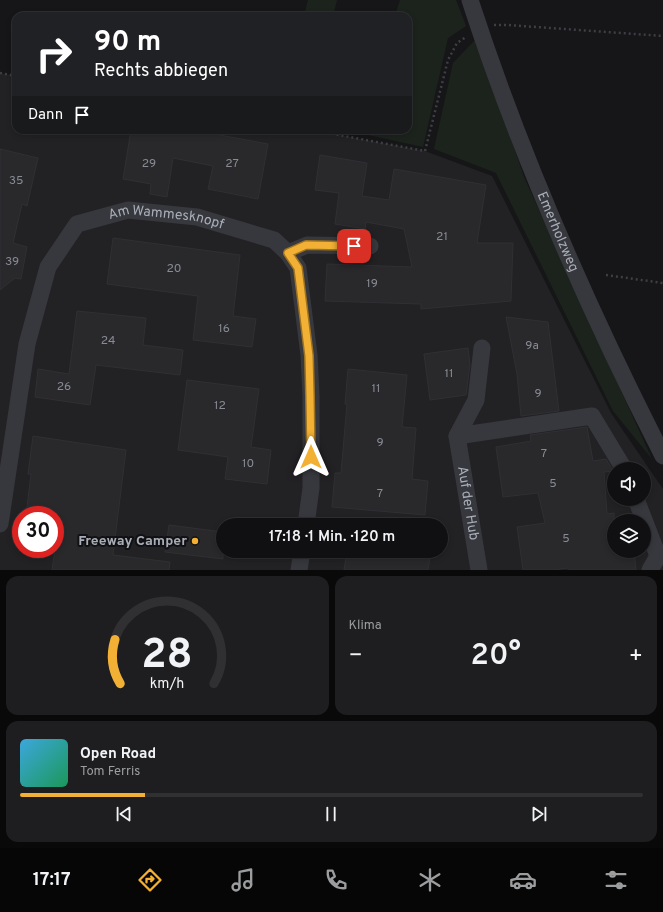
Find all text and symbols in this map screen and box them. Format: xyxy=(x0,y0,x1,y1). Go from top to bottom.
text: 90 m xyxy=(94,25,161,61)
icon: right xyxy=(28,28,80,80)
text: Rechts abbiegen xyxy=(94,60,228,83)
icon: arrive xyxy=(71,104,93,126)
text: Dann xyxy=(28,106,63,125)
house number: 29 xyxy=(142,156,156,172)
house number: 27 xyxy=(225,156,239,172)
house number: 35 xyxy=(9,173,23,189)
street label: Emerholzweg xyxy=(533,189,582,275)
street label: Am Wammesknopf xyxy=(106,202,226,233)
pin xyxy=(337,229,371,263)
house number: 21 xyxy=(436,229,448,245)
icon: arrive xyxy=(343,235,365,257)
house number: 39 xyxy=(5,254,19,270)
house number: 20 xyxy=(166,261,182,277)
house number: 19 xyxy=(366,276,378,292)
house number: 16 xyxy=(218,321,230,337)
house number: 24 xyxy=(101,333,115,349)
house number: 9a xyxy=(525,338,539,354)
house number: 11 xyxy=(445,366,453,382)
house number: 26 xyxy=(57,379,71,395)
house number: 11 xyxy=(372,381,380,397)
house number: 9 xyxy=(534,386,542,402)
house number: 12 xyxy=(214,398,226,414)
house number: 9 xyxy=(376,435,384,451)
position arrow xyxy=(290,436,332,478)
house number: 7 xyxy=(541,446,547,462)
house number: 10 xyxy=(242,456,254,472)
map controls xyxy=(607,462,651,558)
button: sound xyxy=(607,462,651,506)
street label: Auf der Hub xyxy=(454,465,483,542)
house number: 5 xyxy=(549,476,557,492)
house number: 7 xyxy=(377,486,383,502)
speed limit sign: 30 xyxy=(12,506,64,558)
button: layers xyxy=(607,514,651,558)
text: 17:18 · 1 Min. · 120 m xyxy=(269,528,395,547)
house number: 5 xyxy=(562,531,570,547)
place label: Freeway Camper xyxy=(78,533,187,550)
marker: Freeway Camper xyxy=(190,536,200,546)
text: Klima xyxy=(349,618,382,634)
text: 28 xyxy=(141,629,193,682)
text: 20° xyxy=(471,638,521,675)
text: − xyxy=(349,643,363,670)
text: + xyxy=(629,643,643,670)
text: km/h xyxy=(150,674,185,692)
text: Open Road xyxy=(80,745,156,764)
text: Tom Ferris xyxy=(80,764,140,780)
icon: previous xyxy=(113,803,135,825)
icon: pause xyxy=(320,803,342,825)
icon: next xyxy=(528,803,550,825)
icon: directions xyxy=(136,866,164,894)
icon: music xyxy=(229,866,257,894)
icon: phone xyxy=(322,866,350,894)
icon: climate xyxy=(416,866,444,894)
icon: car xyxy=(509,866,537,894)
icon: filters xyxy=(602,866,630,894)
text: 17:17 xyxy=(33,869,71,892)

